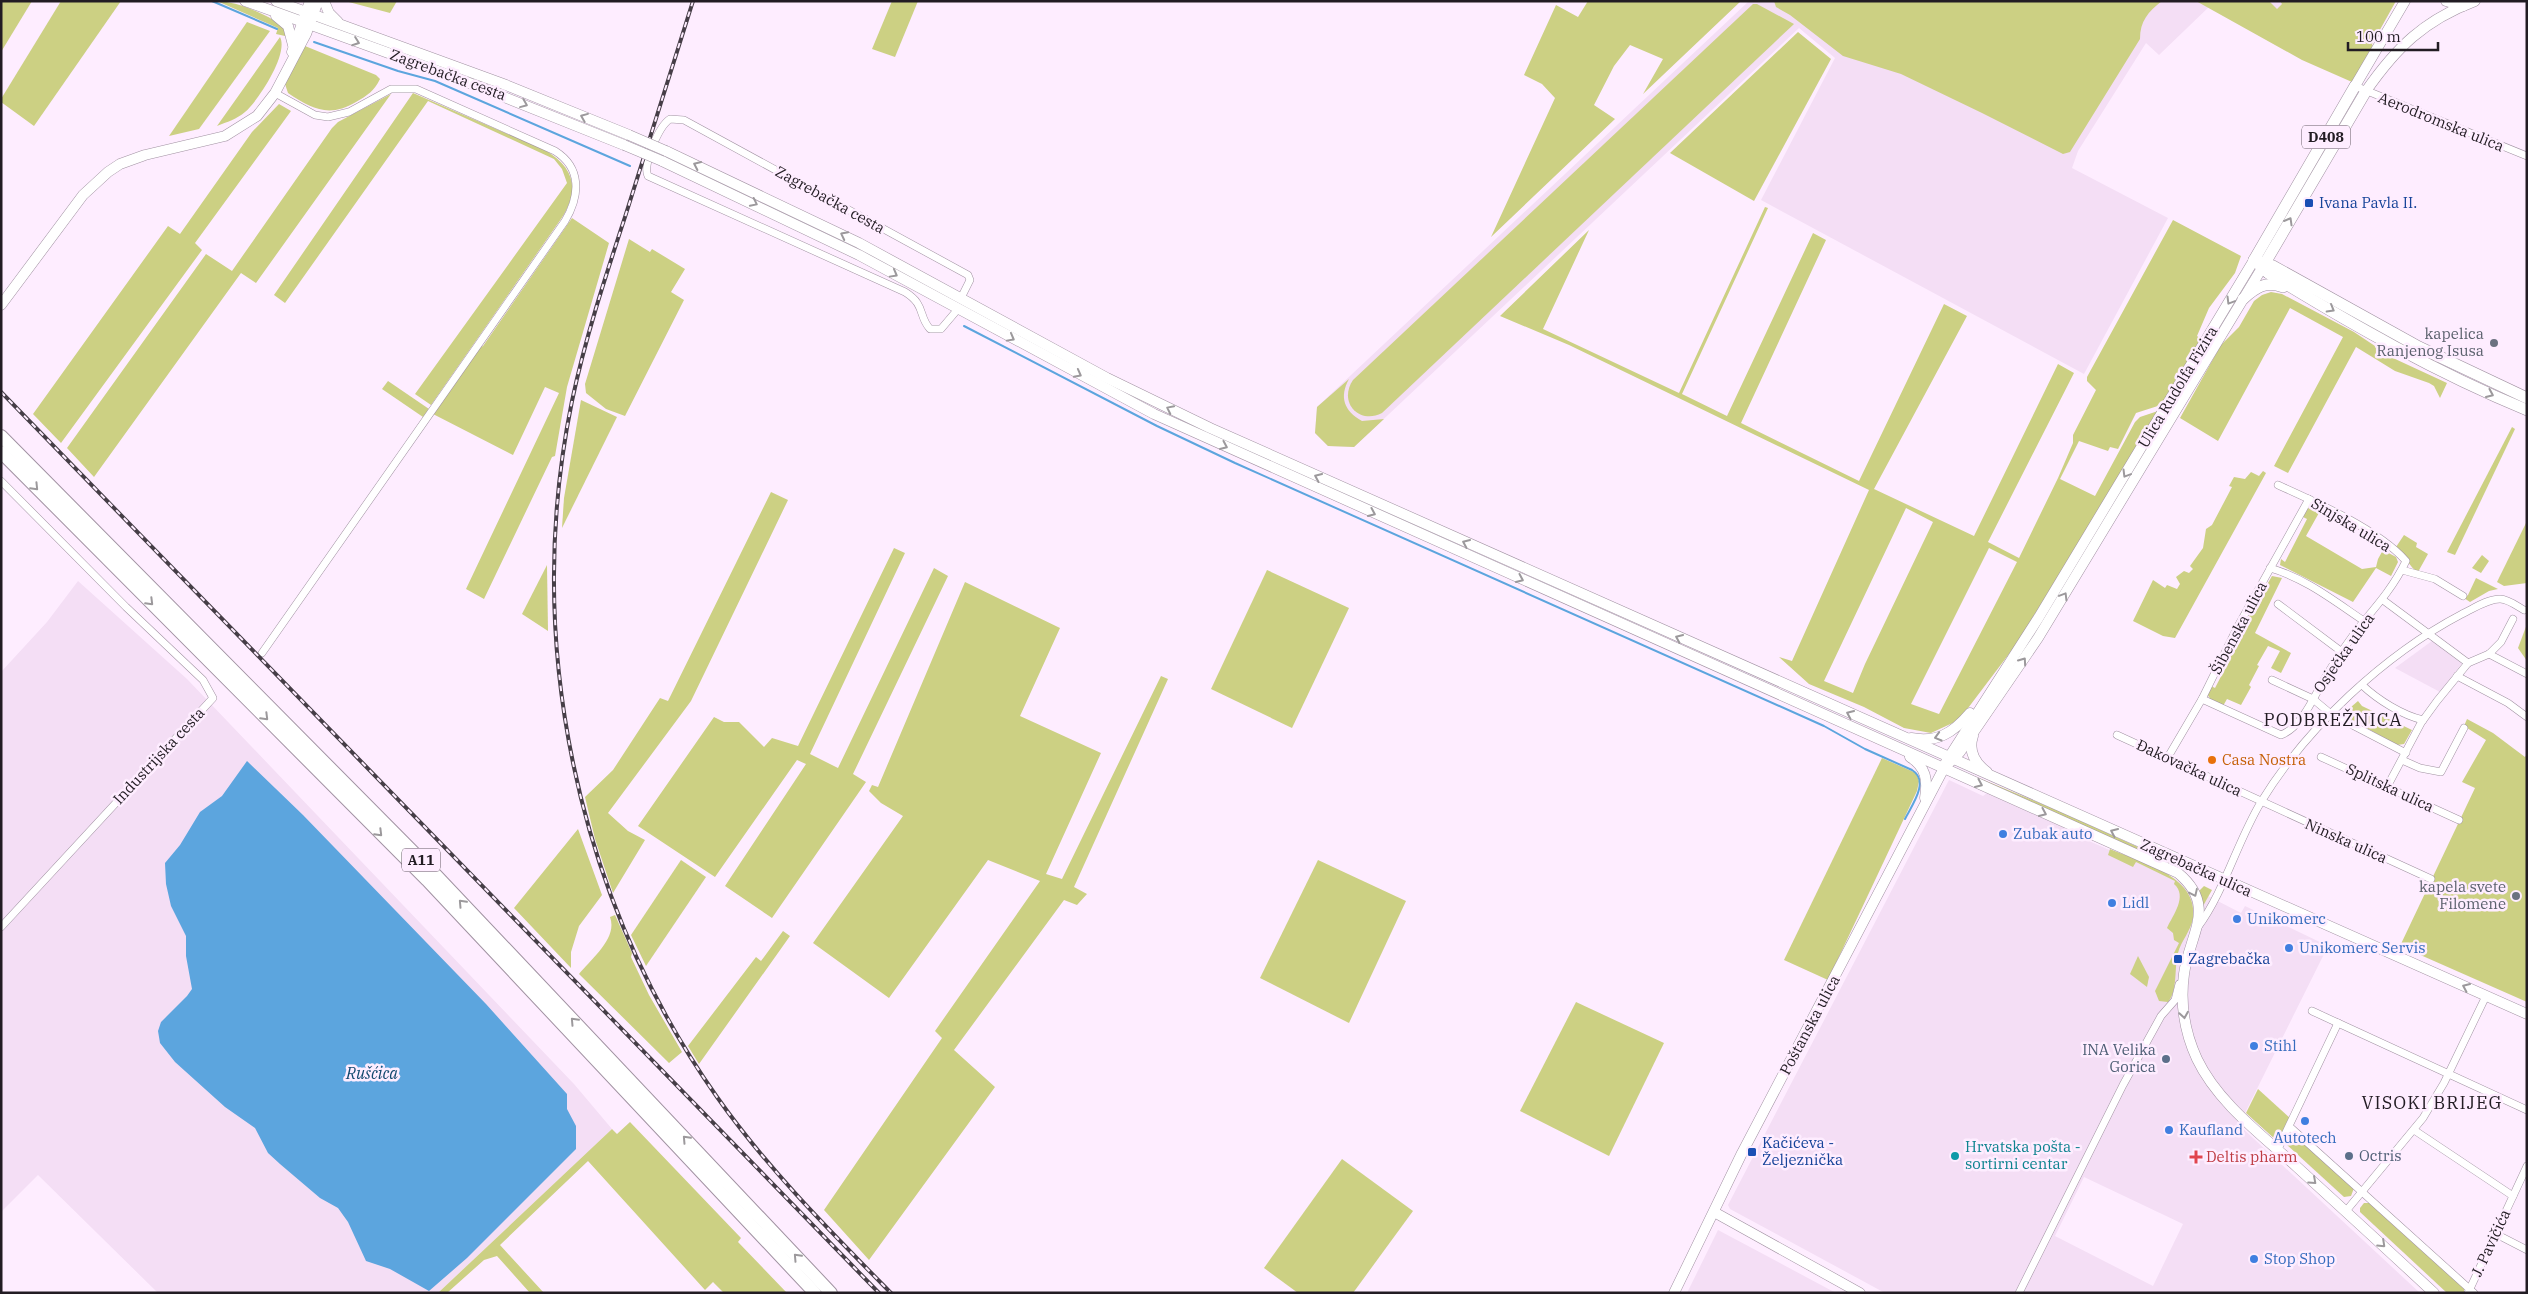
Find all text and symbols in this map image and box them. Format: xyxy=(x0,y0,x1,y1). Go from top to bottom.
scale bar xyxy=(2348,20,2438,52)
text: 100 m xyxy=(2356,27,2401,46)
one-way arrow xyxy=(351,36,359,46)
street label: Zagrebačka cesta xyxy=(387,45,509,104)
street label: Aerodromska ulica xyxy=(2375,88,2507,155)
one-way arrow xyxy=(520,98,528,108)
one-way arrow xyxy=(580,113,589,123)
road number: D408 xyxy=(2302,125,2350,148)
one-way arrow xyxy=(693,161,702,171)
street label: Zagrebačka cesta xyxy=(772,162,888,238)
place label: Ivana Pavla II. xyxy=(2319,193,2417,212)
one-way arrow xyxy=(749,197,758,208)
marker: Ivana Pavla II. xyxy=(2303,197,2315,209)
one-way arrow xyxy=(2283,217,2293,226)
one-way arrow xyxy=(840,231,849,241)
one-way arrow xyxy=(889,268,898,278)
one-way arrow xyxy=(2226,295,2236,304)
one-way arrow xyxy=(2326,303,2335,313)
street label: Ulica Rudolfa Fizira xyxy=(2134,322,2221,451)
place label: kapelica Ranjenog Isusa xyxy=(2377,324,2484,360)
one-way arrow xyxy=(1006,332,1015,342)
marker: kapelica Ranjenog Isusa xyxy=(2488,337,2500,349)
one-way arrow xyxy=(1072,368,1081,378)
one-way arrow xyxy=(2485,388,2494,399)
one-way arrow xyxy=(1166,405,1175,415)
one-way arrow xyxy=(1218,440,1227,450)
one-way arrow xyxy=(2123,468,2133,477)
one-way arrow xyxy=(1314,472,1323,483)
one-way arrow xyxy=(29,481,38,490)
street label: Sinjska ulica xyxy=(2308,493,2395,556)
one-way arrow xyxy=(1367,506,1376,517)
one-way arrow xyxy=(1462,538,1471,549)
one-way arrow xyxy=(1515,573,1524,584)
street label: Šibenska ulica xyxy=(2206,578,2271,677)
one-way arrow xyxy=(2057,593,2067,602)
one-way arrow xyxy=(144,597,153,606)
street label: Osječka ulica xyxy=(2309,609,2378,696)
one-way arrow xyxy=(1675,633,1684,644)
one-way arrow xyxy=(2016,657,2026,666)
street label: Industrijska cesta xyxy=(109,703,208,808)
district label: PODBREŽNICA xyxy=(2264,708,2403,731)
one-way arrow xyxy=(1846,710,1855,721)
one-way arrow xyxy=(259,712,268,721)
one-way arrow xyxy=(1934,731,1943,742)
street label: Đakovačka ulica xyxy=(2133,735,2245,800)
place label: Casa Nostra xyxy=(2222,750,2306,769)
marker: Casa Nostra xyxy=(2206,754,2218,766)
street label: Splitska ulica xyxy=(2343,759,2437,816)
one-way arrow xyxy=(1974,777,1983,788)
one-way arrow xyxy=(2038,806,2047,817)
street label: Ninska ulica xyxy=(2302,814,2390,867)
place label: Zubak auto xyxy=(2013,824,2092,843)
one-way arrow xyxy=(373,827,382,836)
marker: Zubak auto xyxy=(1997,828,2009,840)
one-way arrow xyxy=(2110,828,2119,838)
street label: Zagrebačka ulica xyxy=(2137,834,2255,901)
road number: A11 xyxy=(402,848,440,872)
place label: kapela svete Filomene xyxy=(2419,877,2506,913)
one-way arrow xyxy=(2188,888,2198,897)
marker: kapela svete Filomene xyxy=(2510,890,2522,902)
place label: Lidl xyxy=(2122,893,2149,912)
marker: Lidl xyxy=(2106,897,2118,909)
one-way arrow xyxy=(459,900,468,909)
place label: Unikomerc xyxy=(2247,909,2326,928)
marker: Unikomerc xyxy=(2231,913,2243,925)
place label: Unikomerc Servis xyxy=(2299,938,2426,957)
marker: Unikomerc Servis xyxy=(2283,942,2295,954)
place label: Zagrebačka xyxy=(2188,949,2271,968)
marker: Zagrebačka xyxy=(2172,953,2184,965)
street label: Poštanska ulica xyxy=(1775,972,1844,1078)
one-way arrow xyxy=(2462,983,2471,994)
one-way arrow xyxy=(2179,1011,2189,1020)
one-way arrow xyxy=(571,1018,580,1027)
place label: Stihl xyxy=(2264,1036,2297,1055)
place label: INA Velika Gorica xyxy=(2082,1040,2156,1076)
marker: Stihl xyxy=(2248,1040,2260,1052)
marker: INA Velika Gorica xyxy=(2160,1053,2172,1065)
water label: Rušćica xyxy=(345,1063,398,1083)
district label: VISOKI BRIJEG xyxy=(2362,1091,2502,1114)
marker: Autotech xyxy=(2299,1115,2311,1127)
place label: Kaufland xyxy=(2179,1120,2243,1139)
marker: Kaufland xyxy=(2163,1124,2175,1136)
place label: Autotech xyxy=(2273,1128,2337,1147)
place label: Kačićeva - Željeznička xyxy=(1762,1133,1843,1169)
one-way arrow xyxy=(683,1136,692,1145)
place label: Hrvatska pošta - sortirni centar xyxy=(1965,1137,2081,1173)
marker: Kačićeva - Željeznička xyxy=(1746,1146,1758,1158)
place label: Octris xyxy=(2359,1146,2401,1165)
place label: Deltis pharm xyxy=(2206,1147,2298,1166)
marker: Hrvatska pošta - sortirni centar xyxy=(1949,1150,1961,1162)
marker: Octris xyxy=(2343,1150,2355,1162)
marker: Deltis pharm xyxy=(2190,1151,2202,1163)
one-way arrow xyxy=(2308,1175,2317,1184)
street label: J. Pavičića xyxy=(2467,1206,2514,1279)
one-way arrow xyxy=(2376,1238,2385,1247)
place label: Stop Shop xyxy=(2264,1249,2335,1268)
marker: Stop Shop xyxy=(2248,1253,2260,1265)
one-way arrow xyxy=(794,1254,803,1263)

